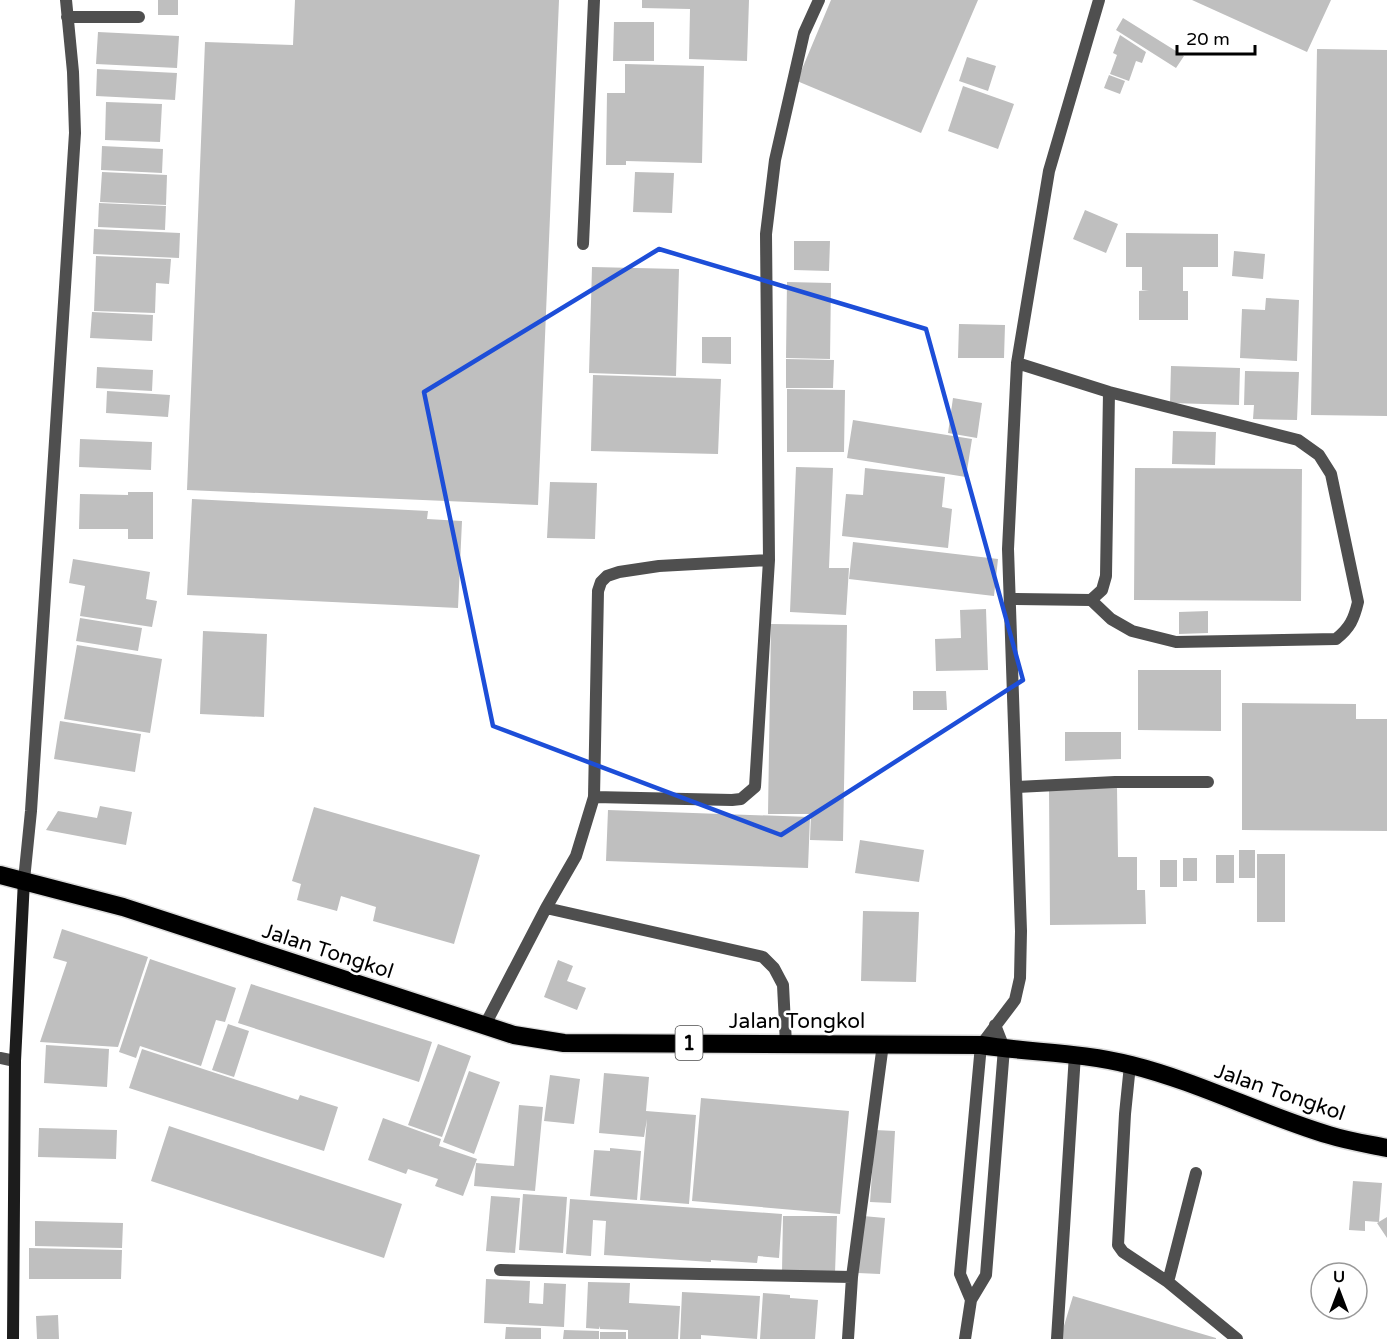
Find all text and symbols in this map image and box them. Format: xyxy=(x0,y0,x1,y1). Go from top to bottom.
scale bar xyxy=(1177,18,1255,56)
text: 20 m xyxy=(1186,28,1230,50)
street label: Jalan Tongkol xyxy=(259,919,397,984)
street label: Jalan Tongkol xyxy=(729,1009,865,1034)
road number: 1 xyxy=(676,1026,702,1060)
street label: Jalan Tongkol xyxy=(1211,1058,1348,1126)
north arrow xyxy=(1309,1261,1369,1321)
text: U xyxy=(1333,1267,1345,1287)

